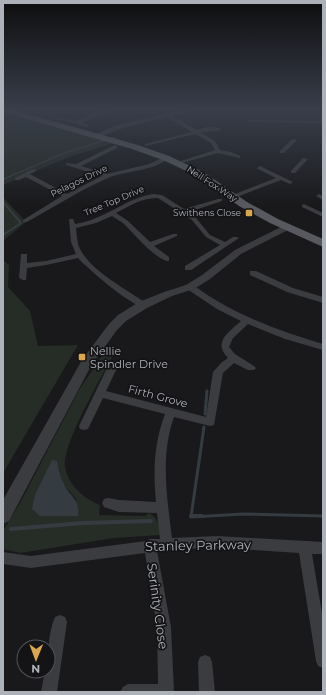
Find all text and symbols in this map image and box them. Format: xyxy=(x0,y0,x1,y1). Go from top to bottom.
street label: Pelagos Drive xyxy=(49,162,109,199)
street label: Neil Fox Way xyxy=(185,163,240,204)
street label: Tree Top Drive xyxy=(82,183,146,218)
place label: Swithens Close xyxy=(173,207,242,218)
marker: Swithens Close xyxy=(244,208,254,218)
place label: Nellie Spindler Drive xyxy=(90,344,168,371)
marker: Nellie Spindler Drive xyxy=(77,352,87,362)
street label: Firth Grove xyxy=(127,381,190,411)
street label: Stanley Parkway xyxy=(145,536,252,554)
street label: Serinity Close xyxy=(144,562,172,650)
north arrow xyxy=(16,639,56,679)
text: N xyxy=(31,662,40,676)

